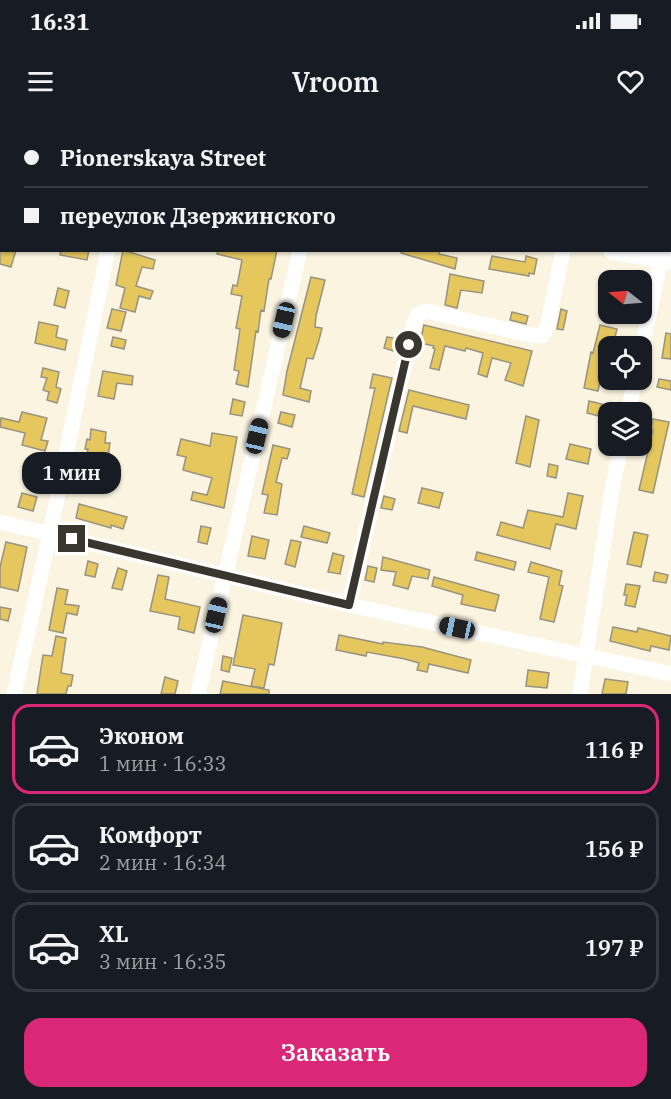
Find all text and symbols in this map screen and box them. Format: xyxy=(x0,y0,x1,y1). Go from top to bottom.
text: 16:31 xyxy=(30,7,89,36)
text: Vroom xyxy=(292,64,379,99)
icon: menu xyxy=(24,65,57,98)
icon: heart xyxy=(614,65,647,98)
text: Pionerskaya Street xyxy=(60,143,266,172)
text: переулок Дзержинского xyxy=(60,201,336,230)
north arrow xyxy=(598,270,652,324)
map controls xyxy=(598,270,652,456)
car xyxy=(271,300,297,340)
route start xyxy=(395,331,422,358)
button: locate xyxy=(598,336,652,390)
button: layers xyxy=(598,402,652,456)
car xyxy=(244,416,270,456)
callout: 1 мин xyxy=(22,452,122,494)
text: 1 мин xyxy=(42,459,101,486)
route end xyxy=(58,525,85,552)
car xyxy=(203,595,229,635)
car xyxy=(438,615,476,641)
text: Эконом xyxy=(99,721,184,750)
icon: car xyxy=(27,722,81,776)
text: 116 ₽ xyxy=(585,735,644,764)
text: 1 мин · 16:33 xyxy=(99,750,227,777)
text: Комфорт xyxy=(99,820,202,849)
icon: car xyxy=(27,821,81,875)
text: 156 ₽ xyxy=(585,834,644,863)
text: 2 мин · 16:34 xyxy=(99,849,227,876)
text: XL xyxy=(99,919,129,948)
icon: car xyxy=(27,920,81,974)
text: 197 ₽ xyxy=(585,933,644,962)
text: 3 мин · 16:35 xyxy=(99,948,227,975)
button: Заказать xyxy=(24,1018,647,1087)

